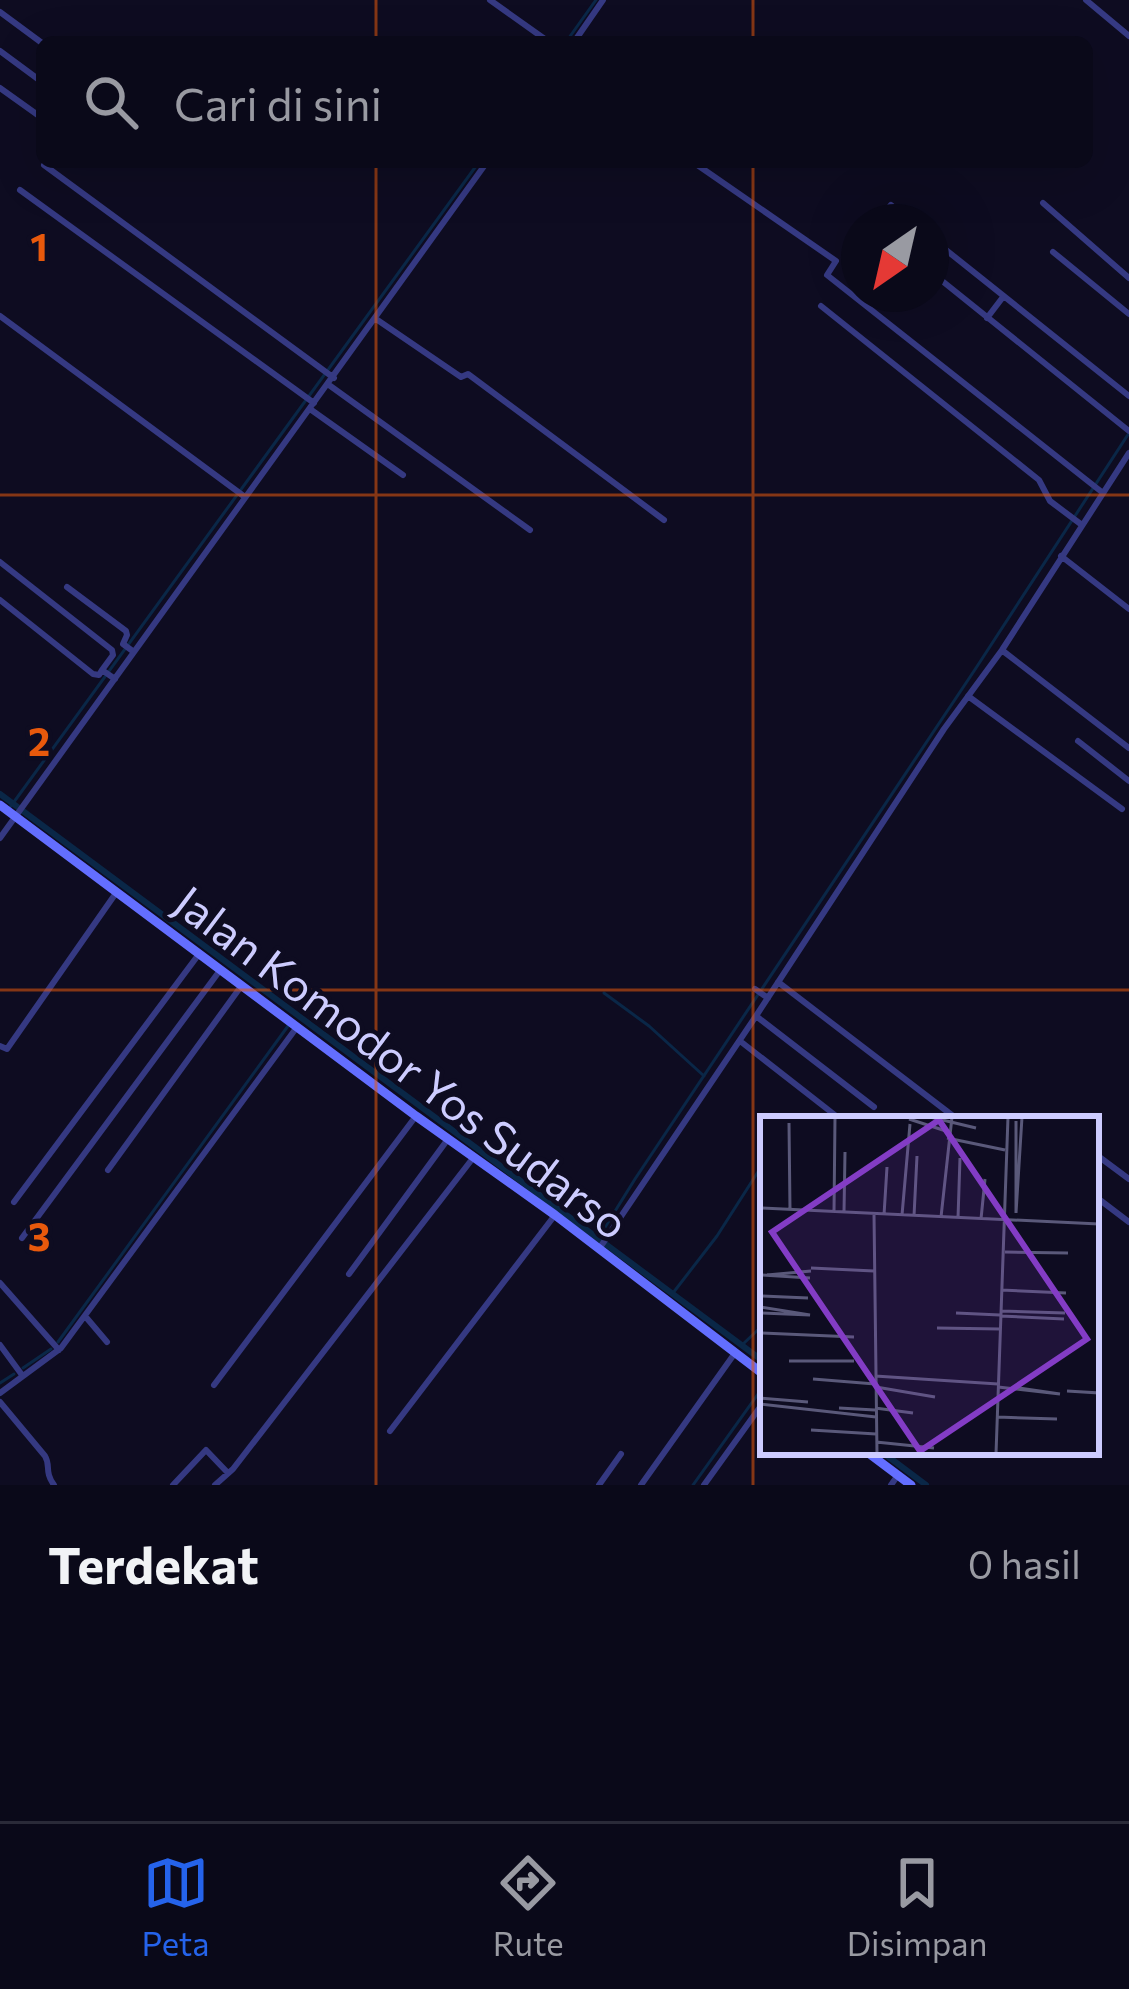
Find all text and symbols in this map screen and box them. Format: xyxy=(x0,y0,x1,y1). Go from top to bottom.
search box xyxy=(36,36,1093,168)
icon: search xyxy=(78,69,144,135)
text: Cari di sini xyxy=(174,75,382,130)
north arrow xyxy=(841,204,949,312)
text: 1 xyxy=(30,221,48,269)
text: 2 xyxy=(28,716,50,764)
street label: Jalan Komodor Yos Sudarso xyxy=(165,873,640,1249)
inset map xyxy=(760,1116,1099,1455)
text: 3 xyxy=(28,1211,50,1259)
text: Terdekat xyxy=(48,1532,259,1595)
text: 0 hasil xyxy=(968,1539,1081,1587)
tab: Peta xyxy=(142,1850,210,1963)
tab: Rute xyxy=(493,1850,564,1963)
tab: Disimpan xyxy=(847,1850,987,1963)

